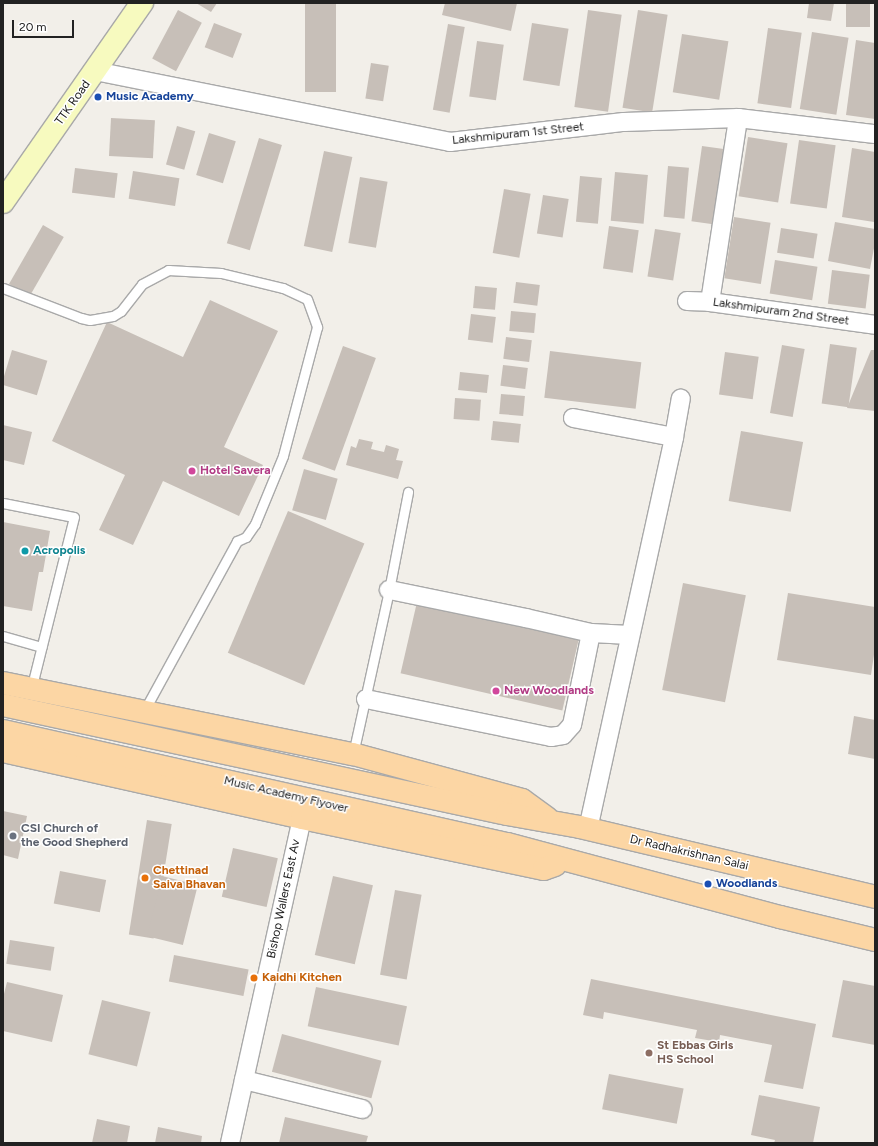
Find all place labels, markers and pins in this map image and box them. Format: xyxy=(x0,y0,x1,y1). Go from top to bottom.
place label: Music Academy xyxy=(106,90,194,104)
marker: Music Academy xyxy=(93,92,103,102)
place label: Hotel Savera xyxy=(200,464,271,478)
marker: Hotel Savera xyxy=(187,466,197,476)
place label: Acropolis xyxy=(33,544,85,558)
marker: Acropolis xyxy=(20,546,30,556)
place label: New Woodlands xyxy=(504,684,594,698)
marker: New Woodlands xyxy=(491,686,501,696)
place label: CSI Church of the Good Shepherd xyxy=(21,822,128,850)
marker: CSI Church of the Good Shepherd xyxy=(8,831,18,841)
place label: Chettinad Saiva Bhavan xyxy=(153,864,226,892)
marker: Chettinad Saiva Bhavan xyxy=(140,873,150,883)
place label: Woodlands xyxy=(716,877,777,891)
marker: Woodlands xyxy=(703,879,713,889)
place label: Kaidhi Kitchen xyxy=(262,971,342,985)
marker: Kaidhi Kitchen xyxy=(249,973,259,983)
place label: St Ebbas Girls HS School xyxy=(657,1039,733,1067)
marker: St Ebbas Girls HS School xyxy=(644,1048,654,1058)

